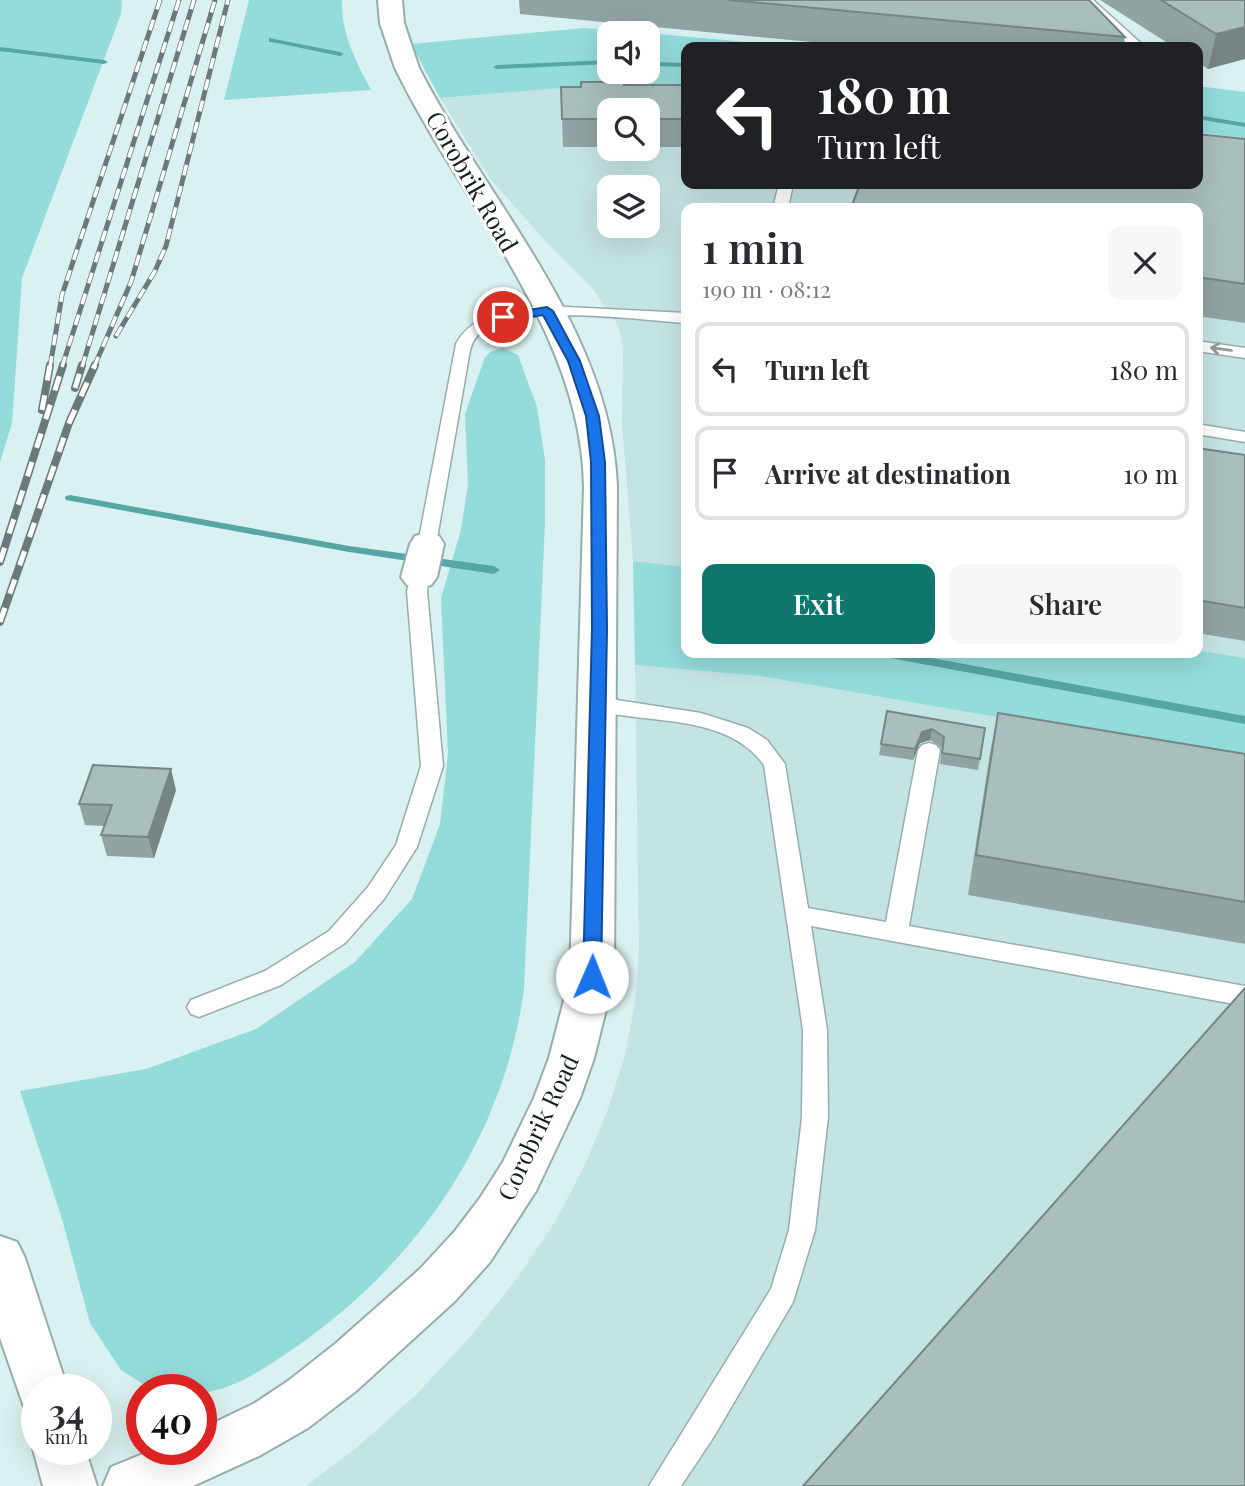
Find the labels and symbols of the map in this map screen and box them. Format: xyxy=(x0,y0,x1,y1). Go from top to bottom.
street label: Corobrik Road xyxy=(420,105,526,257)
pin xyxy=(473,287,533,347)
one-way arrow xyxy=(1210,342,1233,355)
position arrow xyxy=(555,940,629,1014)
street label: Corobrik Road xyxy=(489,1049,585,1205)
speed limit sign: 40 xyxy=(126,1374,217,1465)

